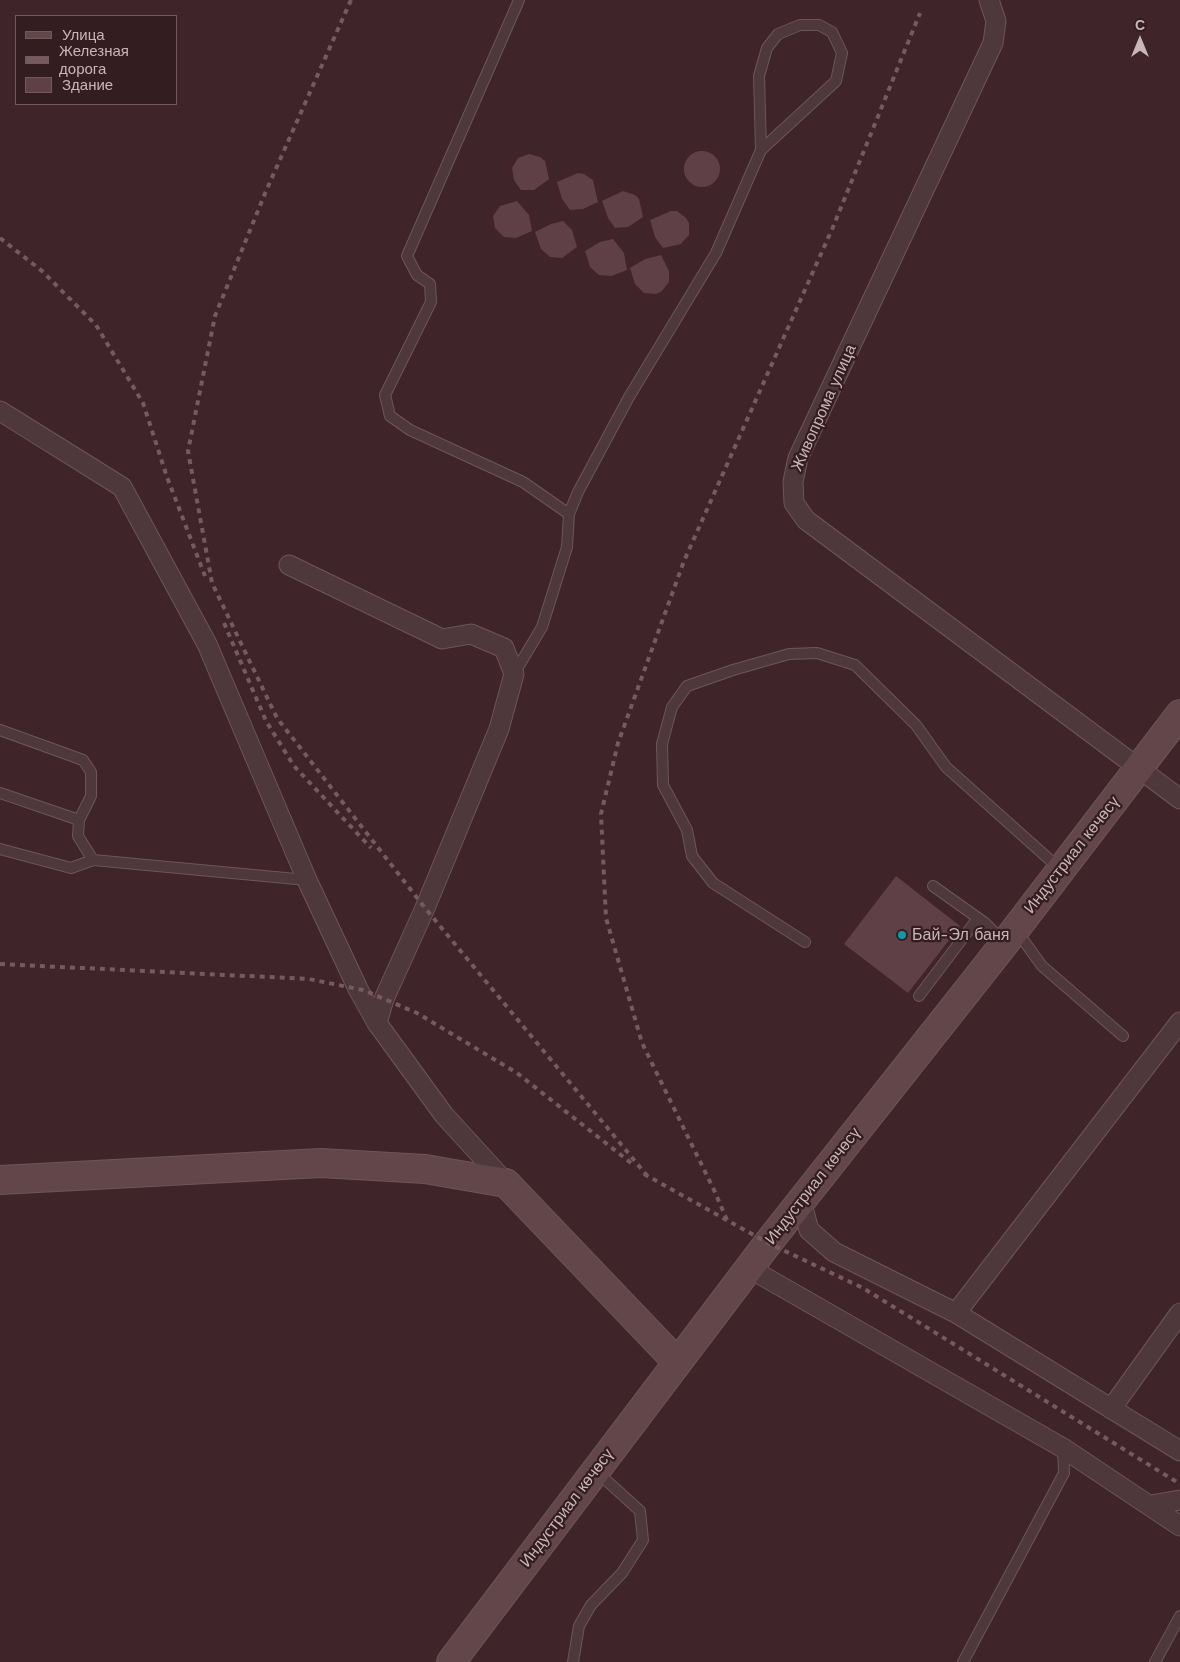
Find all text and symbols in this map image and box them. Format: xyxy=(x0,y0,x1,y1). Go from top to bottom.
legend xyxy=(15,15,178,105)
north arrow xyxy=(1115,15,1165,65)
text: С xyxy=(1135,17,1145,33)
text: Улица xyxy=(62,26,105,44)
text: Железная дорога xyxy=(59,42,129,78)
text: Здание xyxy=(62,76,113,94)
street label: Живопрома улица xyxy=(787,342,861,474)
street label: Индустриал көчөсү xyxy=(1020,793,1124,917)
place label: Бай-Эл баня xyxy=(912,925,1009,945)
marker: Бай-Эл баня xyxy=(896,929,908,941)
street label: Индустриал көчөсү xyxy=(761,1124,865,1248)
street label: Индустриал көчөсү xyxy=(516,1445,618,1571)

